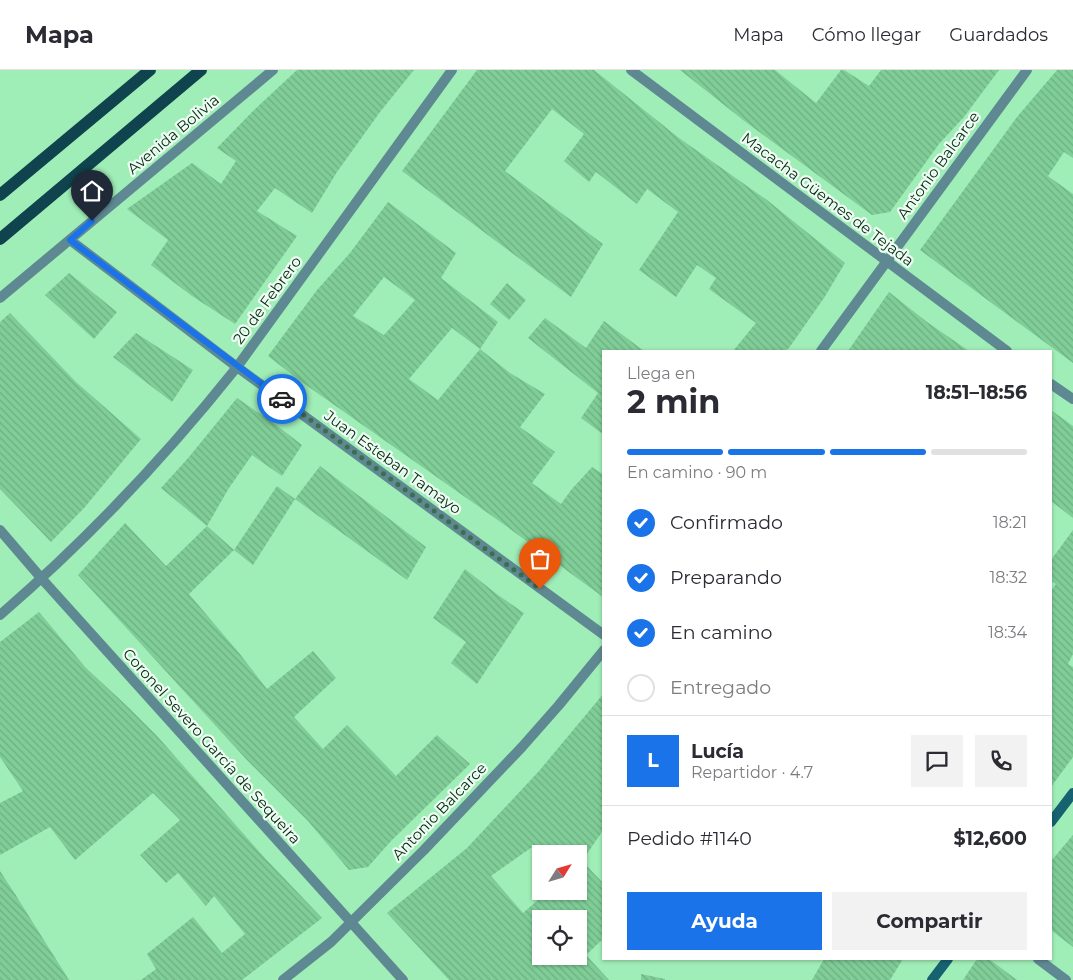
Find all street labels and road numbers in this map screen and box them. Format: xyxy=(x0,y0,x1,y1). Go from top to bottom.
street label: Avenida Bolivia xyxy=(123,90,223,178)
street label: Antonio Balcarce xyxy=(893,108,983,222)
street label: Macacha Güemes de Tejada xyxy=(738,128,918,270)
street label: 20 de Febrero xyxy=(229,252,305,348)
street label: Juan Esteban Tamayo xyxy=(320,405,465,518)
street label: Coronel Severo García de Sequeira xyxy=(119,644,305,848)
street label: Antonio Balcarce xyxy=(388,758,490,864)

